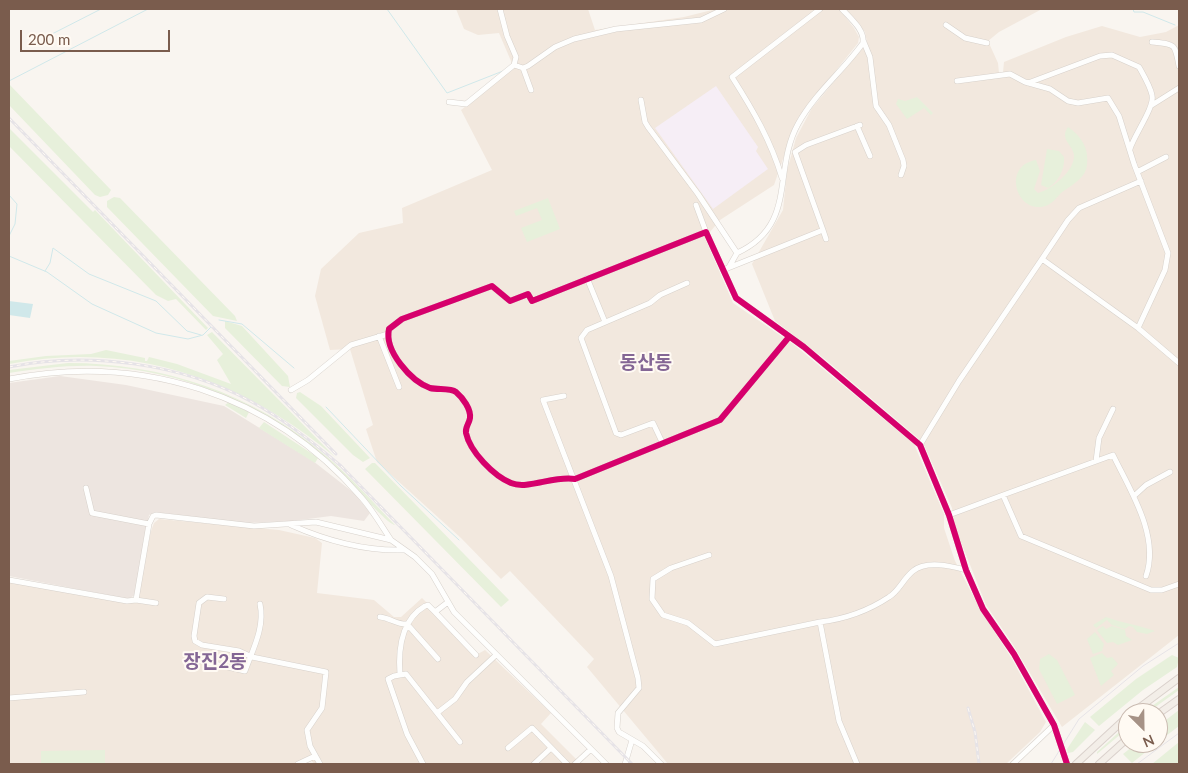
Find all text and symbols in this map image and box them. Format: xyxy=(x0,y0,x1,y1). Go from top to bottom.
scale bar xyxy=(22,20,172,52)
text: 200 m xyxy=(28,30,70,48)
district label: 동산동 xyxy=(620,352,672,374)
district label: 장진2동 xyxy=(183,651,247,673)
north arrow xyxy=(1118,703,1168,753)
text: N xyxy=(1140,731,1157,751)

